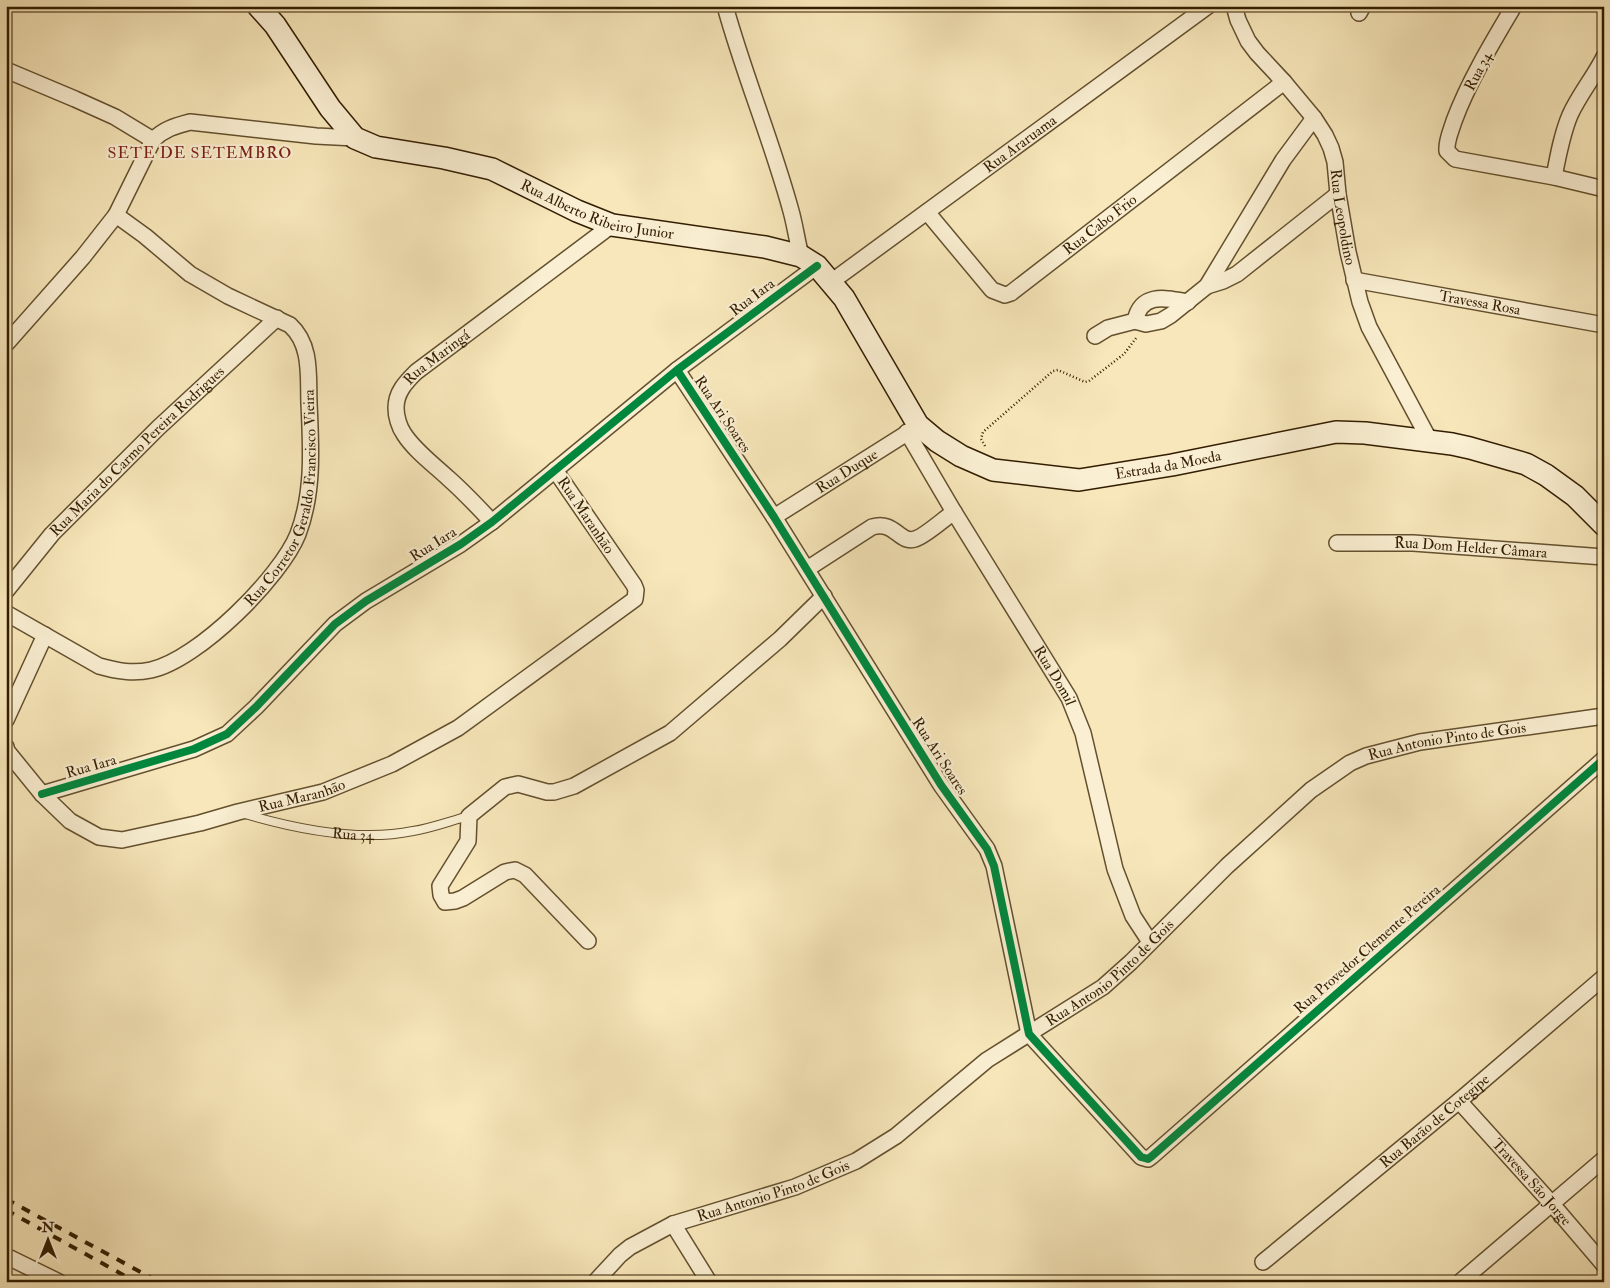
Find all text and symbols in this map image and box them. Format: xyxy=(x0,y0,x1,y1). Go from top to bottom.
street label: Rua 34 xyxy=(1460,48,1497,94)
street label: Rua Araruama xyxy=(980,111,1061,177)
district label: SETE DE SETEMBRO xyxy=(108,143,292,163)
street label: Rua Leopoldino xyxy=(1326,168,1360,267)
street label: Rua Alberto Ribeiro Junior xyxy=(517,176,675,244)
street label: Rua Cabo Frio xyxy=(1059,190,1141,259)
street label: Rua Iara xyxy=(726,274,779,321)
street label: Travessa Rosa xyxy=(1438,287,1523,320)
street label: Rua Maringá xyxy=(400,325,475,389)
street label: Rua Maria do Carmo Pereira Rodrigues xyxy=(46,362,229,541)
street label: Rua Ari Soares xyxy=(690,372,755,456)
street label: Rua Corretor Geraldo Francisco Vieira xyxy=(240,388,321,610)
street label: Rua Duque xyxy=(813,445,881,498)
street label: Estrada da Moeda xyxy=(1114,446,1224,484)
street label: Rua Maranhão xyxy=(553,473,618,557)
street label: Rua Iara xyxy=(406,522,461,566)
street label: Rua Dom Helder Câmara xyxy=(1394,534,1549,563)
street label: Rua Domil xyxy=(1029,642,1080,708)
street label: Rua Ari Soares xyxy=(907,714,972,799)
street label: Rua Antonio Pinto de Gois xyxy=(1366,718,1527,765)
street label: Rua Iara xyxy=(64,750,119,783)
street label: Rua Maranhão xyxy=(257,775,348,817)
street label: Rua 34 xyxy=(331,824,375,845)
street label: Rua Provedor Clemente Pereira xyxy=(1290,880,1445,1018)
street label: Rua Antonio Pinto de Gois xyxy=(1042,916,1178,1031)
street label: Rua Barão de Cotegipe xyxy=(1376,1070,1494,1172)
street label: Travessa São Jorge xyxy=(1488,1135,1575,1230)
street label: Rua Antonio Pinto de Gois xyxy=(695,1156,853,1226)
north arrow xyxy=(22,1216,72,1266)
text: N xyxy=(41,1219,55,1236)

